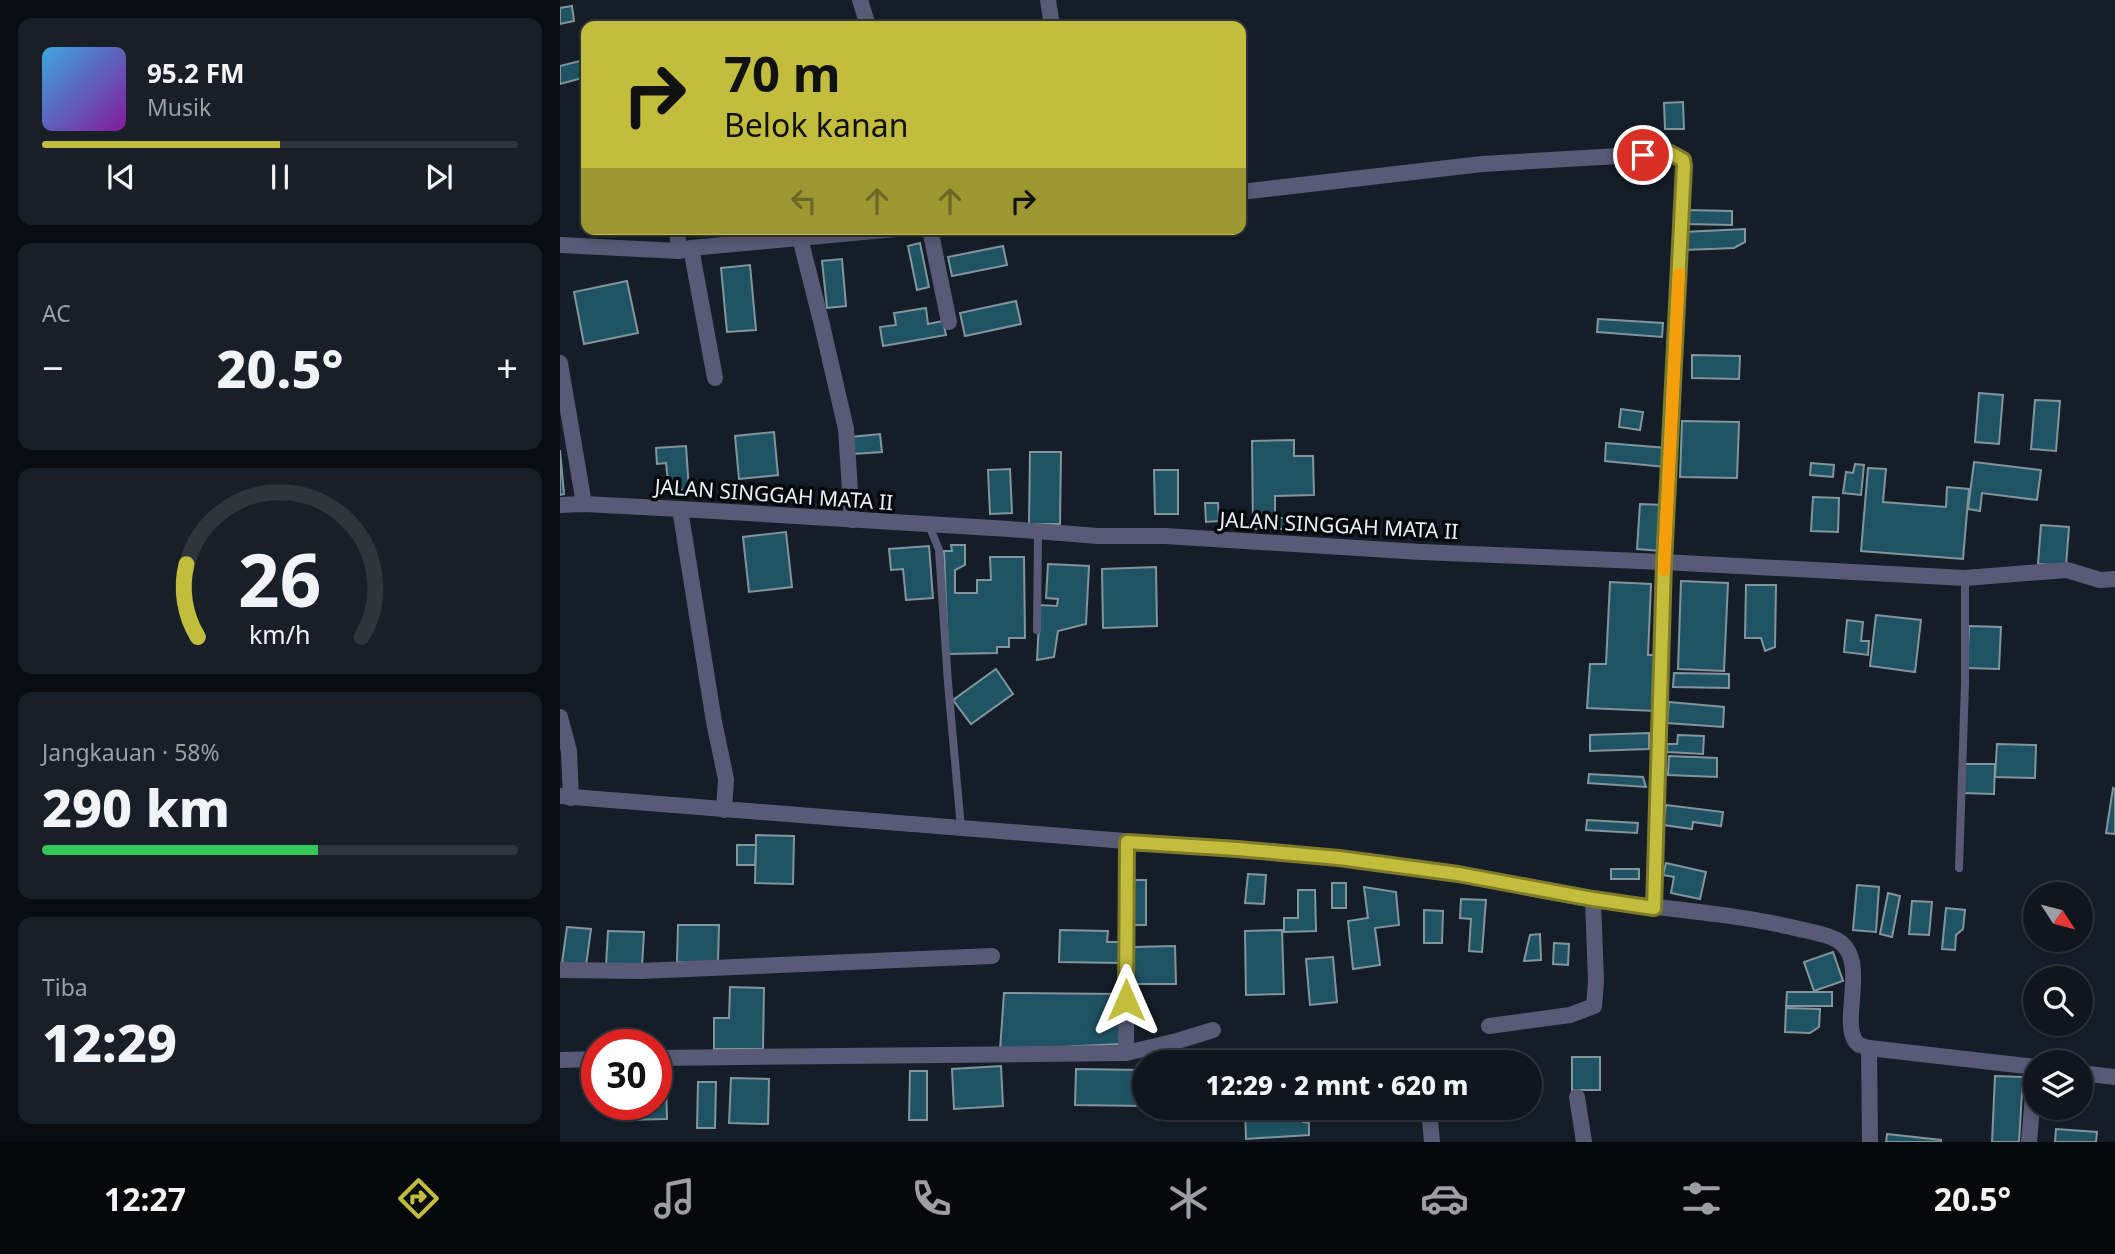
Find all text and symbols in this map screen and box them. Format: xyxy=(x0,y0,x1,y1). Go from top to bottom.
text: 70 m xyxy=(724,40,841,106)
icon: right xyxy=(609,49,700,140)
text: 95.2 FM xyxy=(147,55,244,91)
text: Musik xyxy=(147,91,211,123)
text: Belok kanan xyxy=(724,103,908,146)
pin xyxy=(1613,125,1673,185)
icon: arrive xyxy=(1624,136,1662,174)
icon: previous xyxy=(102,158,140,196)
icon: pause xyxy=(261,158,299,196)
icon: next xyxy=(420,158,458,196)
icon: left xyxy=(785,182,823,220)
icon: ahead xyxy=(858,182,896,220)
icon: ahead xyxy=(931,182,969,220)
icon: right xyxy=(1004,182,1042,220)
text: AC xyxy=(42,297,71,329)
text: 20.5° xyxy=(217,332,343,403)
text: − xyxy=(42,341,64,393)
text: + xyxy=(496,341,518,393)
street label: JALAN SINGGAH MATA II xyxy=(652,472,894,516)
street label: JALAN SINGGAH MATA II xyxy=(1217,505,1459,545)
text: 26 xyxy=(238,529,322,628)
text: km/h xyxy=(249,617,311,651)
text: Jangkauan · 58% xyxy=(42,736,220,768)
text: 290 km xyxy=(42,771,230,842)
north arrow xyxy=(2023,882,2093,952)
map controls xyxy=(2023,882,2093,1120)
position arrow xyxy=(1089,963,1163,1037)
button: search xyxy=(2023,966,2093,1036)
text: Tiba xyxy=(42,971,88,1003)
text: 12:29 xyxy=(42,1006,177,1077)
speed limit sign: 30 xyxy=(581,1029,672,1120)
button: layers xyxy=(2023,1050,2093,1120)
text: 12:29 · 2 mnt · 620 m xyxy=(1205,1067,1469,1103)
icon: directions xyxy=(394,1174,443,1223)
icon: music xyxy=(650,1174,699,1223)
icon: phone xyxy=(907,1174,956,1223)
icon: climate xyxy=(1164,1174,1213,1223)
icon: car xyxy=(1420,1174,1469,1223)
icon: filters xyxy=(1677,1174,1726,1223)
text: 12:27 xyxy=(104,1177,186,1220)
text: 20.5° xyxy=(1934,1177,2011,1220)

